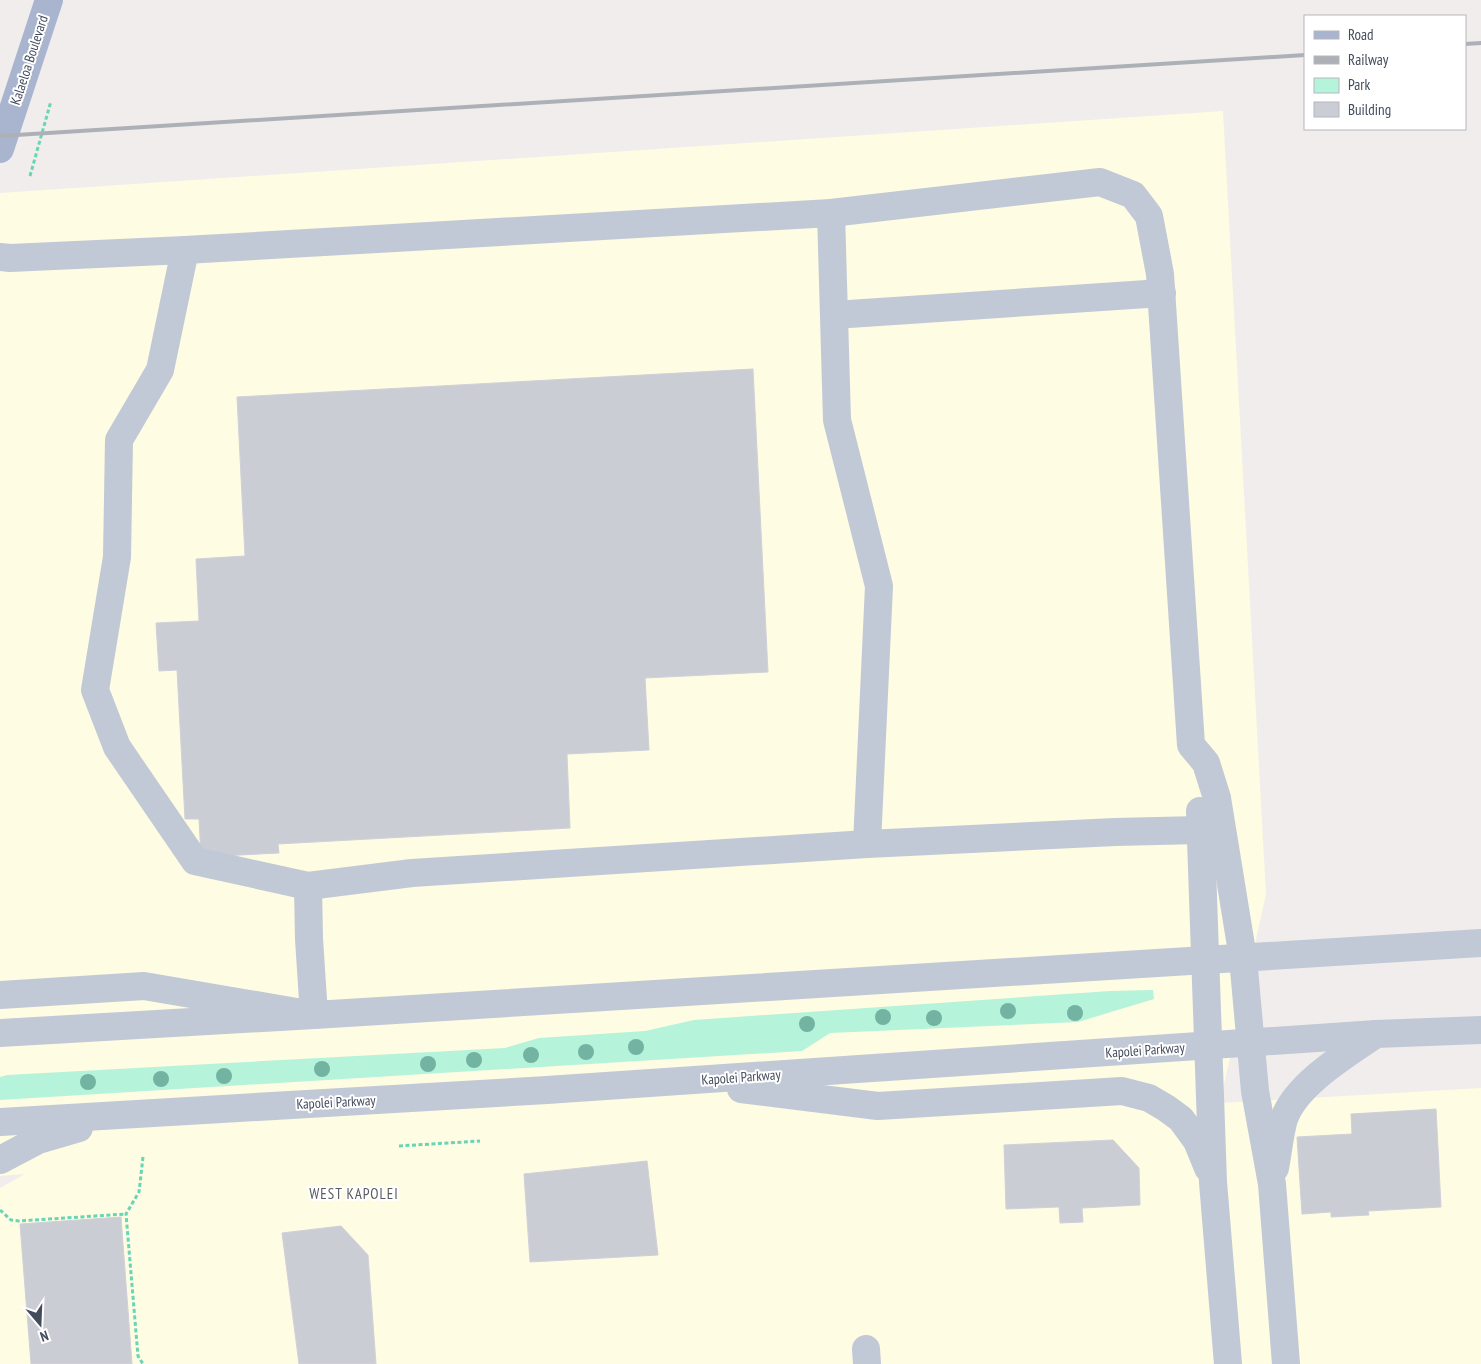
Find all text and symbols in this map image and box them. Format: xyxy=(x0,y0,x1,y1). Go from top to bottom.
street label: Kalaeloa Boulevard xyxy=(6,13,52,107)
legend xyxy=(1304,15,1466,130)
text: Road xyxy=(1348,25,1374,44)
text: Railway xyxy=(1348,50,1389,69)
text: Park xyxy=(1348,75,1370,94)
text: Building xyxy=(1348,100,1391,119)
street label: Kapolei Parkway xyxy=(1105,1038,1186,1062)
street label: Kapolei Parkway xyxy=(701,1065,782,1089)
street label: Kapolei Parkway xyxy=(296,1091,377,1113)
district label: WEST KAPOLEI xyxy=(309,1184,399,1203)
north arrow xyxy=(15,1299,65,1349)
text: N xyxy=(38,1327,51,1346)

